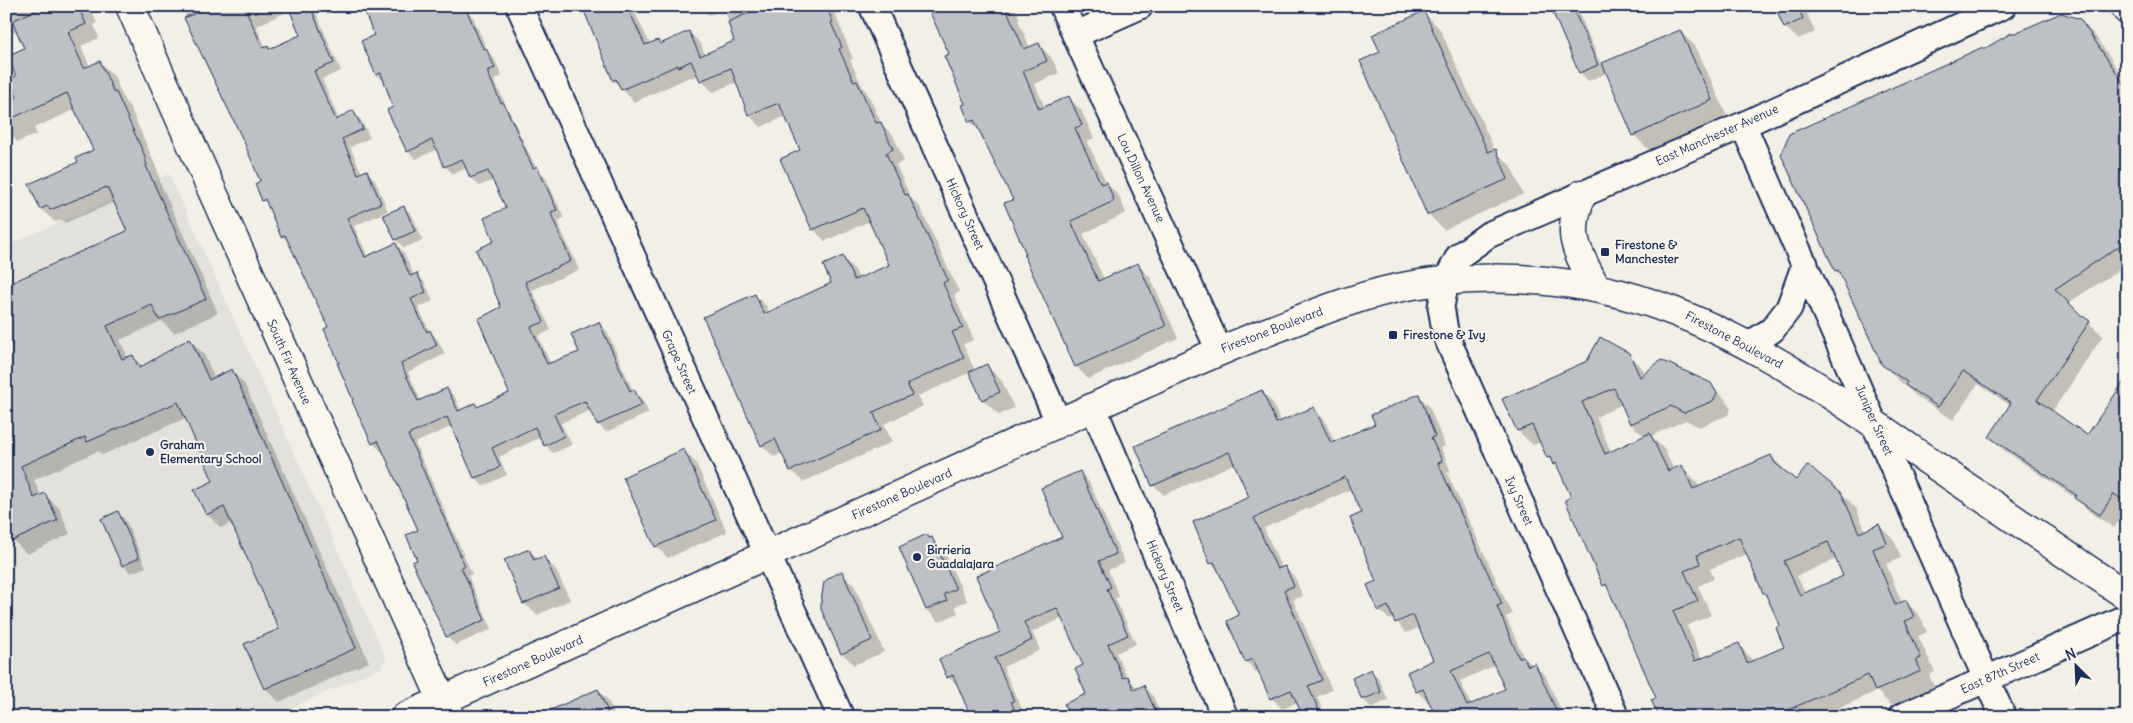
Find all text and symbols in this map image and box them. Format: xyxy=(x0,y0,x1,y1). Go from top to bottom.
street label: East Manchester Avenue xyxy=(1653,101,1781,168)
street label: Lou Dillon Avenue xyxy=(1114,131,1169,225)
street label: Hickory Street xyxy=(943,176,988,252)
place label: Firestone & Manchester xyxy=(1615,237,1679,266)
marker: Firestone & Manchester xyxy=(1599,246,1611,258)
street label: Firestone Boulevard xyxy=(1219,303,1325,356)
street label: Firestone Boulevard xyxy=(1683,308,1786,372)
street label: South Fir Avenue xyxy=(264,317,315,407)
street label: Grape Street xyxy=(659,327,700,396)
place label: Firestone & Ivy xyxy=(1403,327,1486,343)
marker: Firestone & Ivy xyxy=(1387,329,1399,341)
street label: Juniper Street xyxy=(1852,382,1897,457)
place label: Graham Elementary School xyxy=(160,437,262,467)
marker: Graham Elementary School xyxy=(144,446,156,458)
street label: Firestone Boulevard xyxy=(849,465,954,522)
street label: Ivy Street xyxy=(1502,474,1537,528)
street label: Hickory Street xyxy=(1144,538,1187,614)
place label: Birrieria Guadalajara xyxy=(927,542,994,571)
marker: Birrieria Guadalajara xyxy=(911,551,923,563)
street label: Firestone Boulevard xyxy=(480,632,585,689)
north arrow xyxy=(2050,640,2100,690)
text: N xyxy=(2063,644,2079,664)
street label: East 87th Street xyxy=(1958,648,2042,697)

